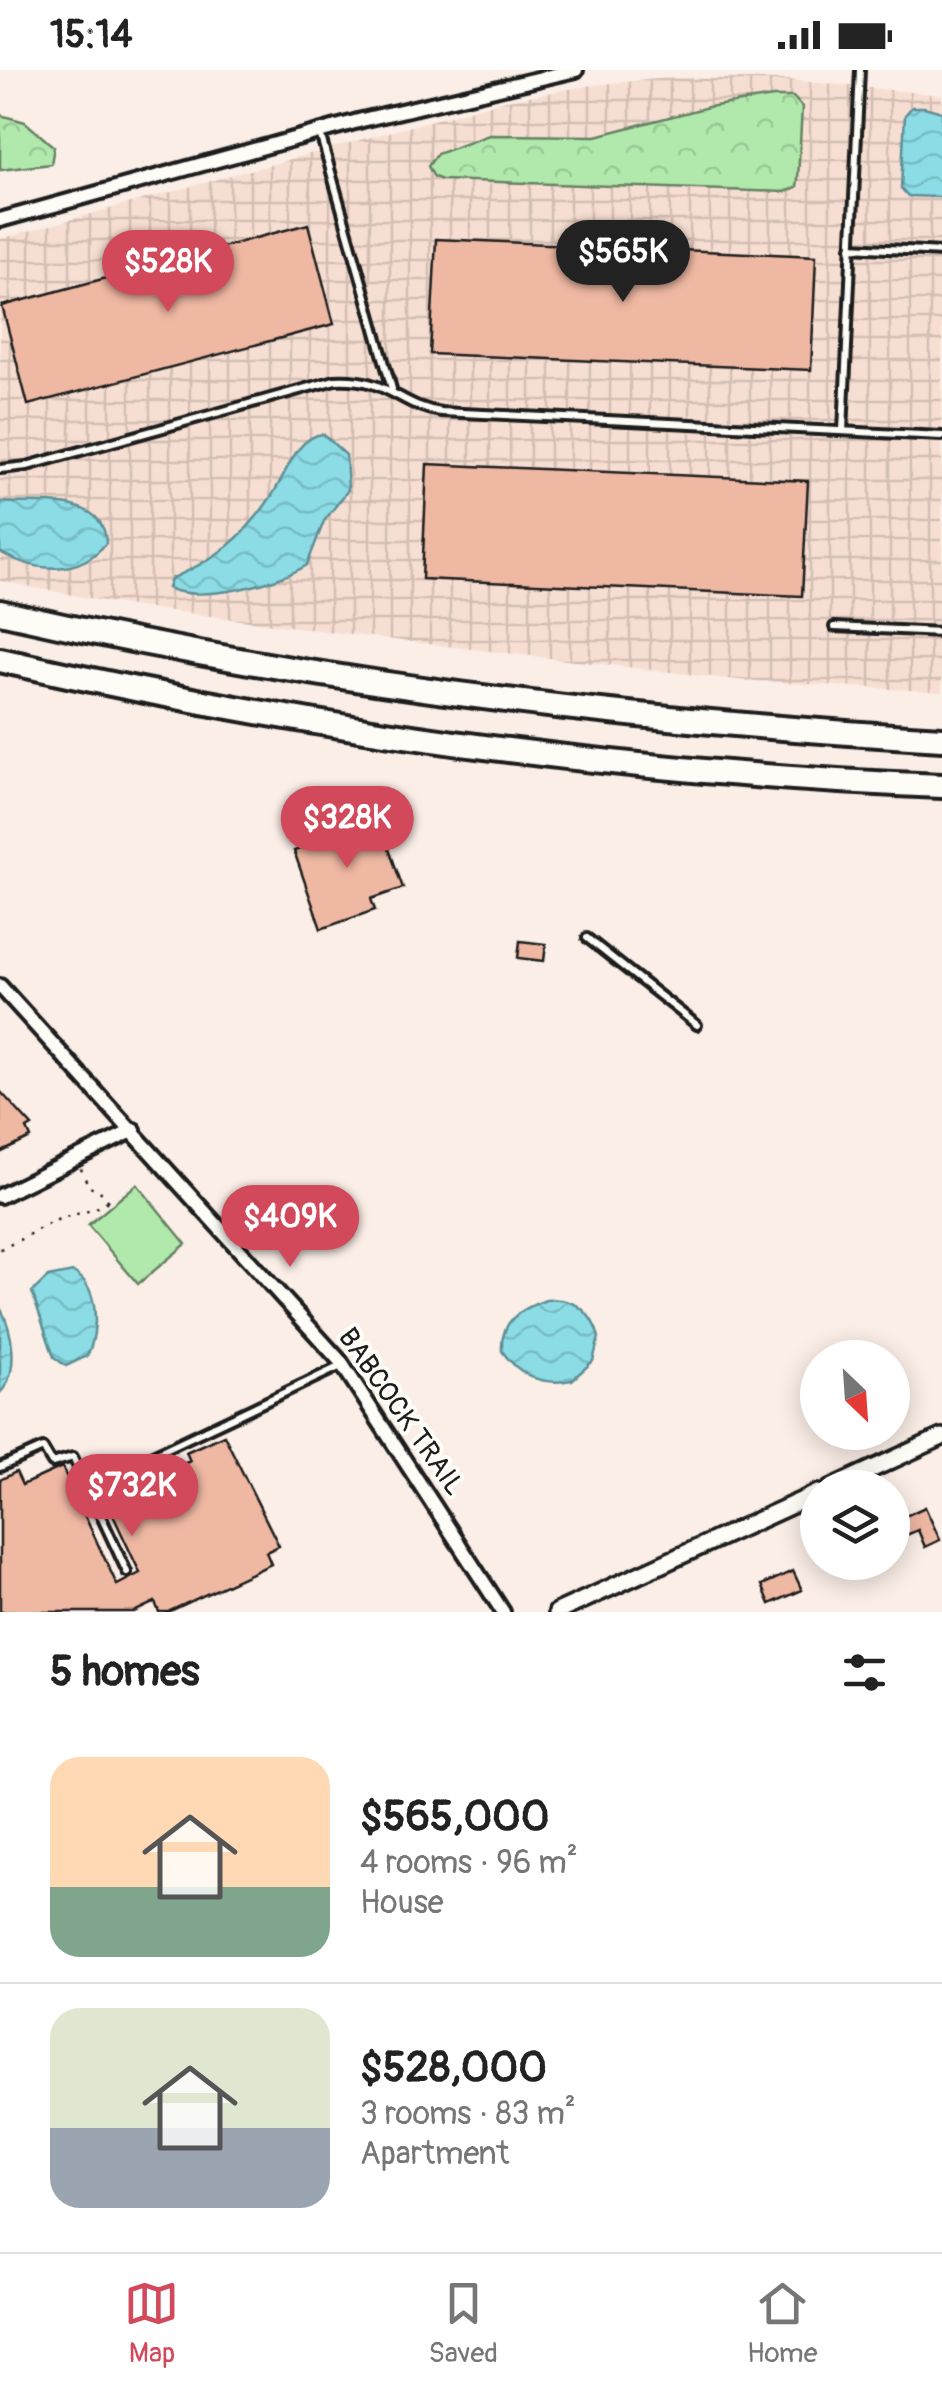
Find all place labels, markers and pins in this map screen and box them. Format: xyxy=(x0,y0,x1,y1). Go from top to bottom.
pin: $565K xyxy=(553,220,693,305)
pin: $528K xyxy=(98,230,238,315)
pin: $328K xyxy=(277,786,417,871)
pin: $409K xyxy=(220,1185,360,1270)
pin: $732K xyxy=(62,1454,202,1539)

